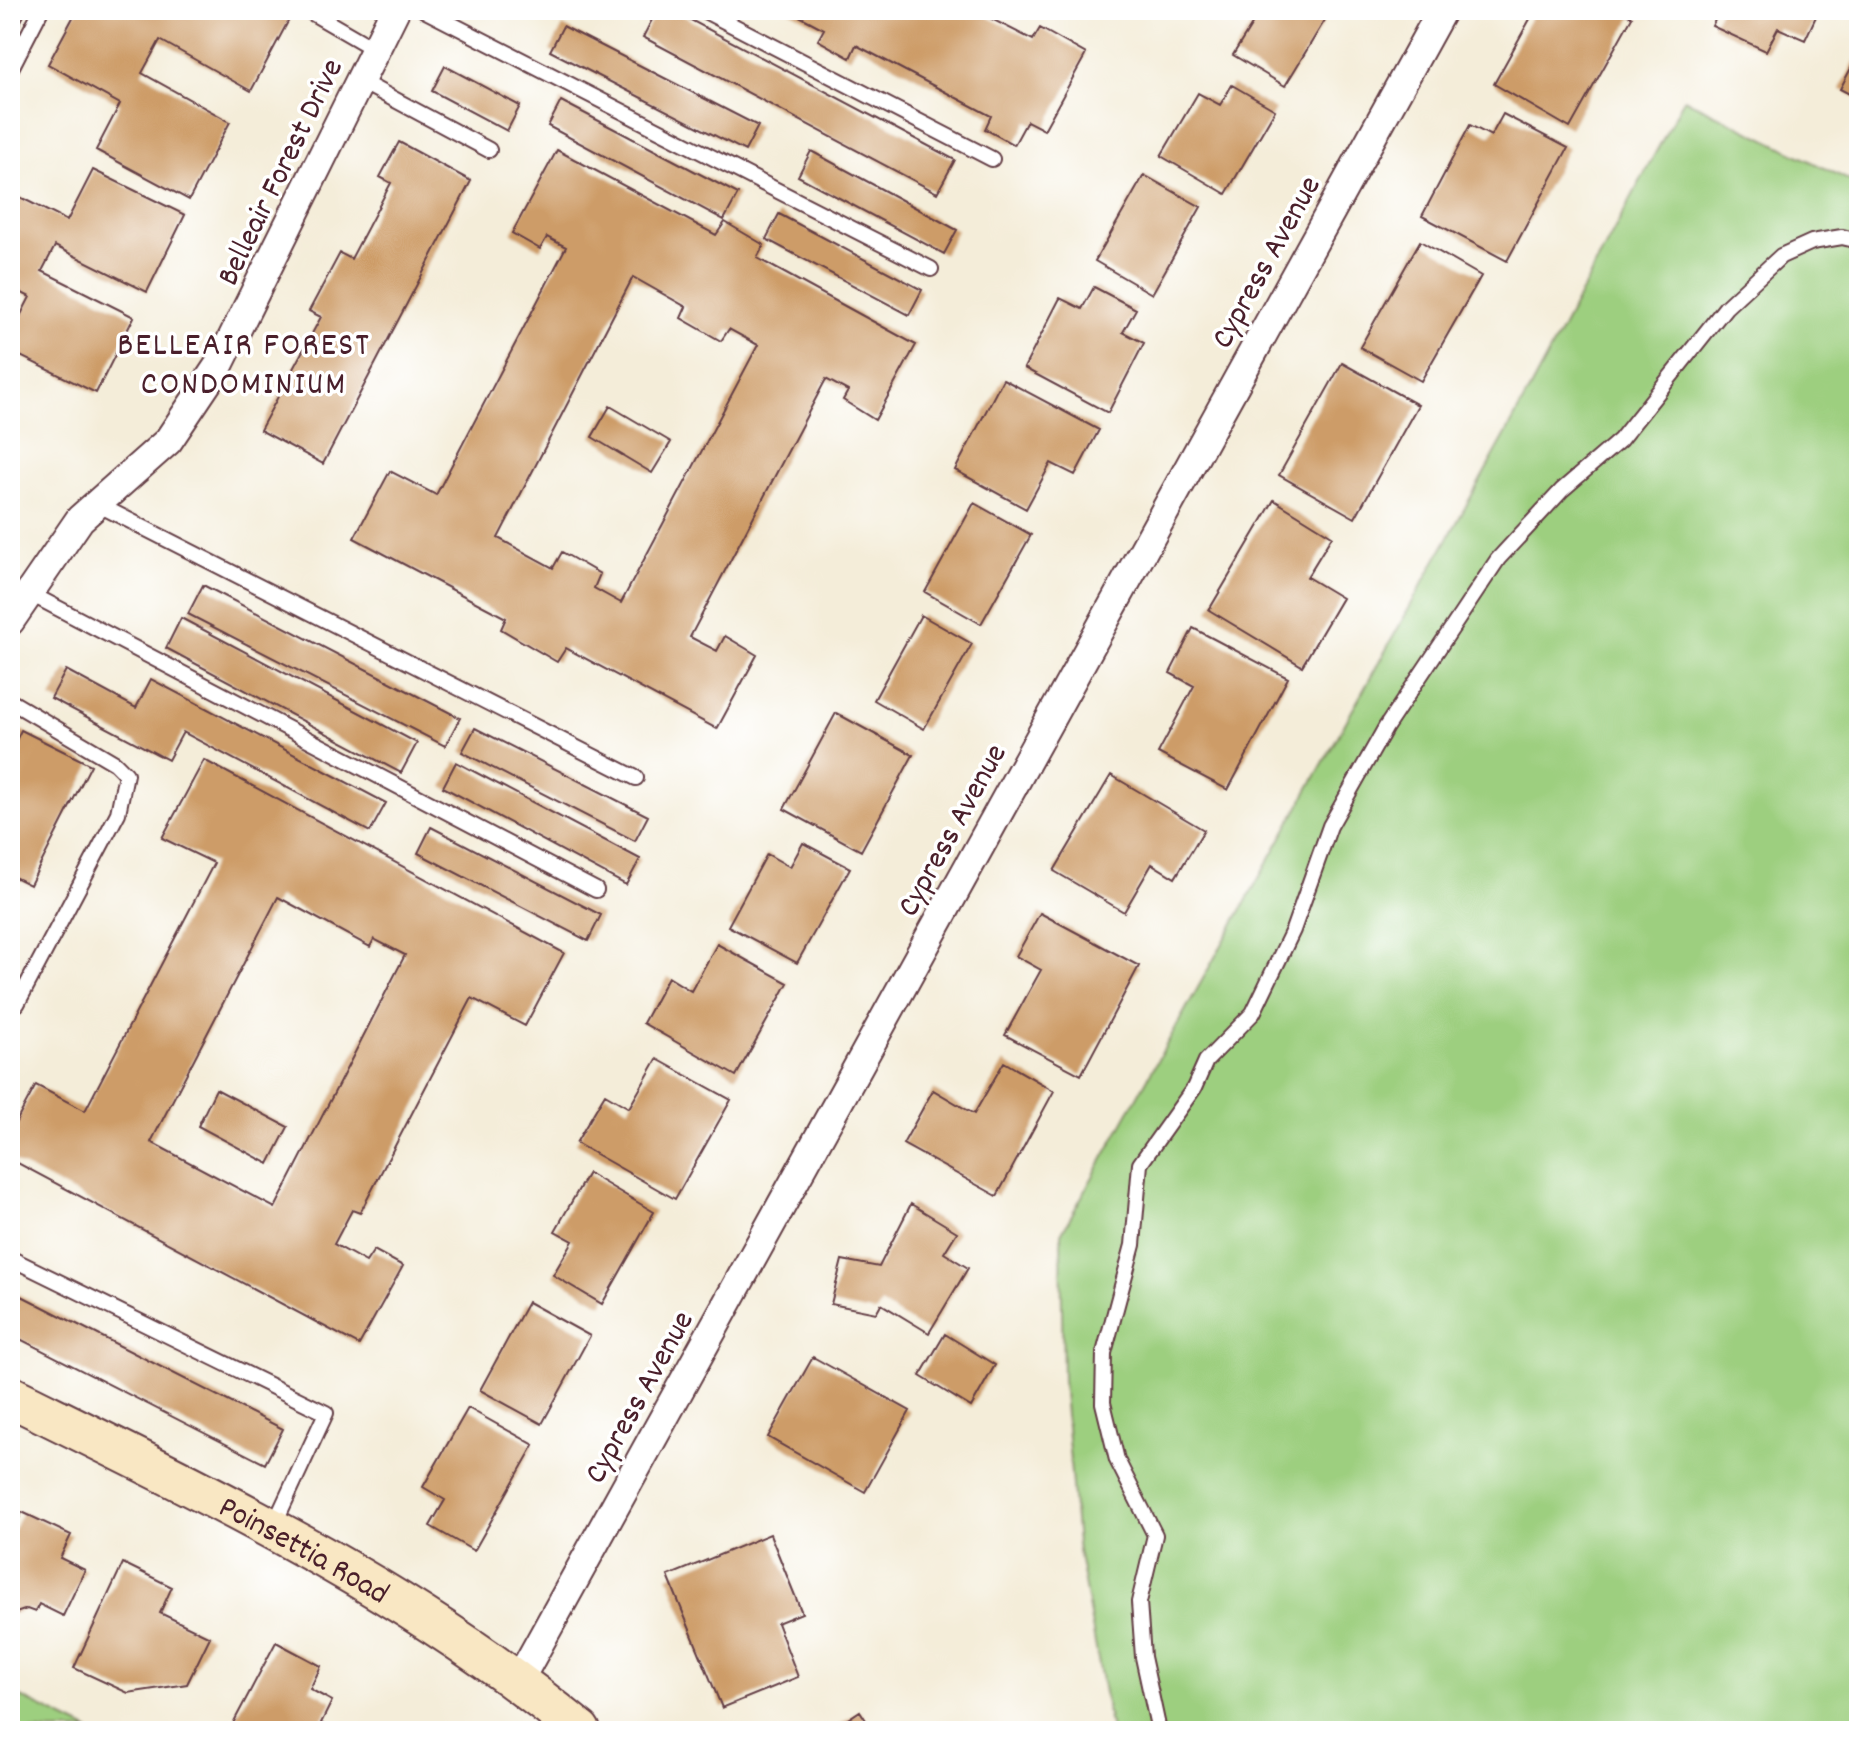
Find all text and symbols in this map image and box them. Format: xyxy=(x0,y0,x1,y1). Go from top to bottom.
street label: Belleair Forest Drive xyxy=(208,52,357,294)
street label: Cypress Avenue xyxy=(1202,169,1335,358)
district label: BELLEAIR FOREST CONDOMINIUM xyxy=(117,323,371,411)
street label: Cypress Avenue xyxy=(888,737,1021,926)
street label: Cypress Avenue xyxy=(575,1304,708,1493)
street label: Poinsettia Road xyxy=(209,1487,396,1619)

